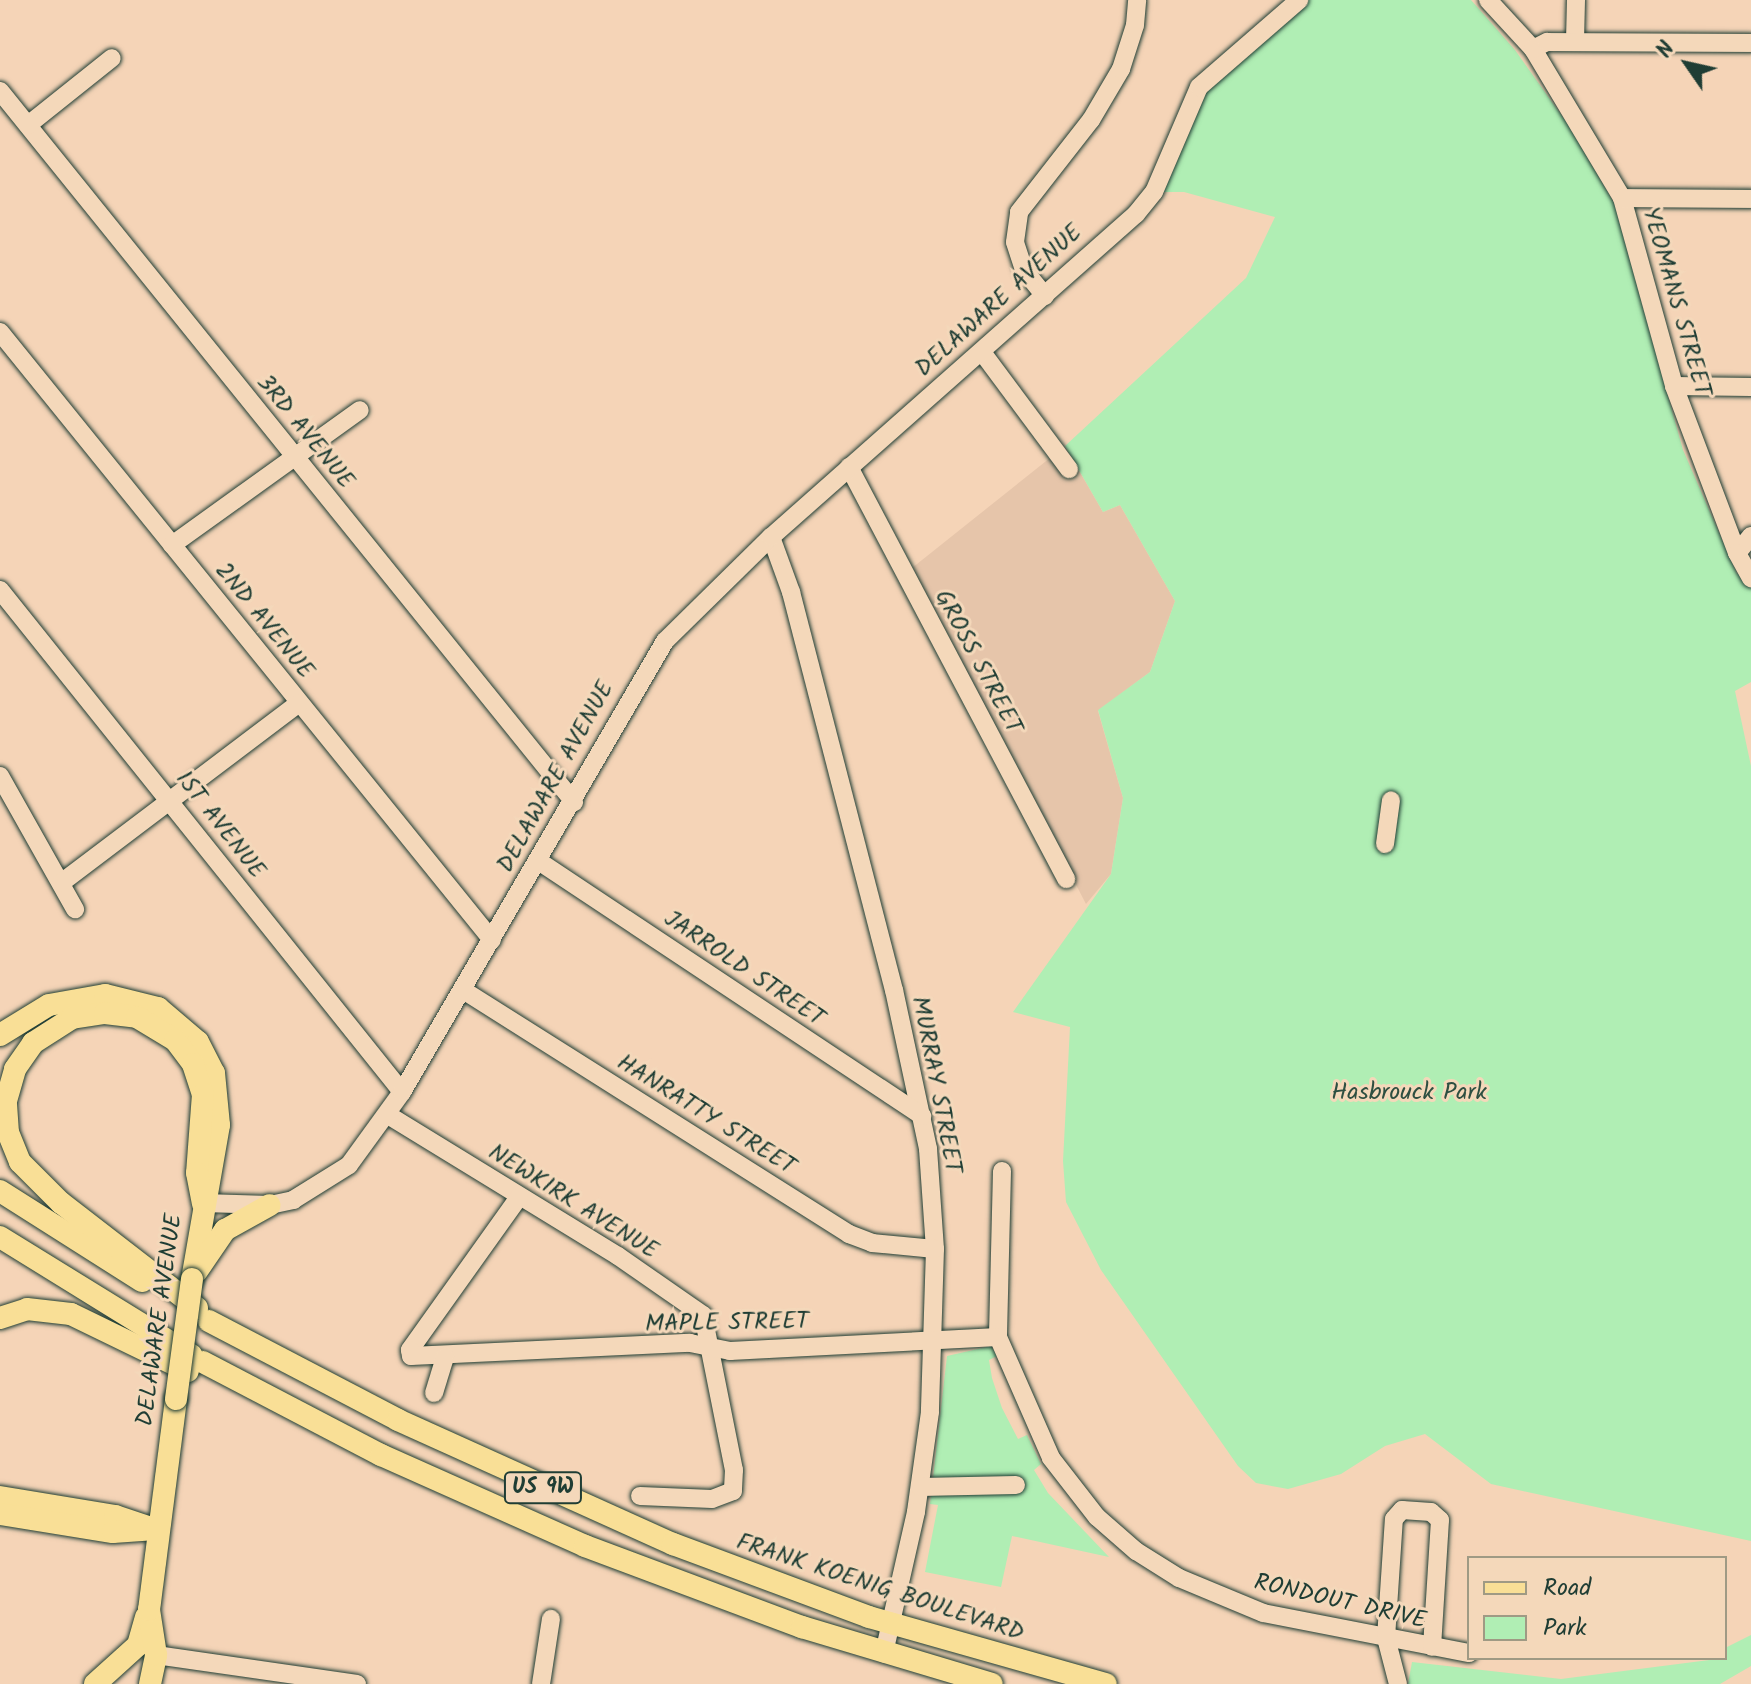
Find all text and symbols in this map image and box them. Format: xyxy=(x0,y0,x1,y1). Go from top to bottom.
north arrow xyxy=(1647,24,1727,104)
text: N xyxy=(1648,35,1685,66)
street label: YEOMANS STREET xyxy=(1635,204,1717,400)
street label: DELAWARE AVENUE xyxy=(910,219,1088,383)
street label: 3RD AVENUE xyxy=(250,369,360,495)
street label: 2ND AVENUE xyxy=(208,557,320,685)
street label: GROSS STREET xyxy=(928,585,1028,739)
street label: DELAWARE AVENUE xyxy=(491,676,621,878)
street label: 1ST AVENUE xyxy=(169,765,271,885)
street label: JARROLD STREET xyxy=(658,905,830,1033)
street label: MURRAY STREET xyxy=(905,994,967,1176)
street label: HANRATTY STREET xyxy=(611,1048,801,1182)
park label: Hasbrouck Park xyxy=(1331,1079,1487,1107)
street label: NEWKIRK AVENUE xyxy=(483,1138,663,1266)
street label: DELAWARE AVENUE xyxy=(131,1212,189,1428)
street label: MAPLE STREET xyxy=(645,1307,809,1339)
road number: US 9W xyxy=(503,1470,583,1506)
street label: FRANK KOENIG BOULEVARD xyxy=(733,1528,1027,1648)
legend xyxy=(1467,1556,1727,1660)
street label: RONDOUT DRIVE xyxy=(1251,1568,1429,1636)
text: Road xyxy=(1543,1569,1591,1608)
text: Park xyxy=(1543,1609,1587,1648)

